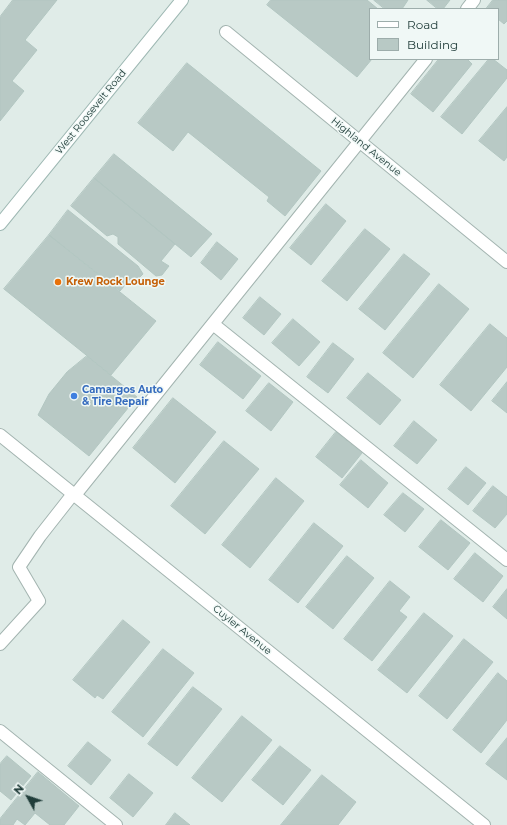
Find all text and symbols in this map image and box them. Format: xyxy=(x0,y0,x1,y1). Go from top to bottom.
legend xyxy=(369,8,499,60)
text: Road xyxy=(407,17,438,32)
text: Building xyxy=(407,37,458,52)
street label: West Roosevelt Road xyxy=(53,67,129,157)
street label: Highland Avenue xyxy=(328,115,404,179)
place label: Krew Rock Lounge xyxy=(66,276,165,288)
marker: Krew Rock Lounge xyxy=(53,277,63,287)
place label: Camargos Auto & Tire Repair xyxy=(82,384,163,408)
marker: Camargos Auto & Tire Repair xyxy=(69,391,79,401)
street label: Cuyler Avenue xyxy=(210,603,274,657)
north arrow xyxy=(8,777,48,817)
text: N xyxy=(11,781,27,797)

